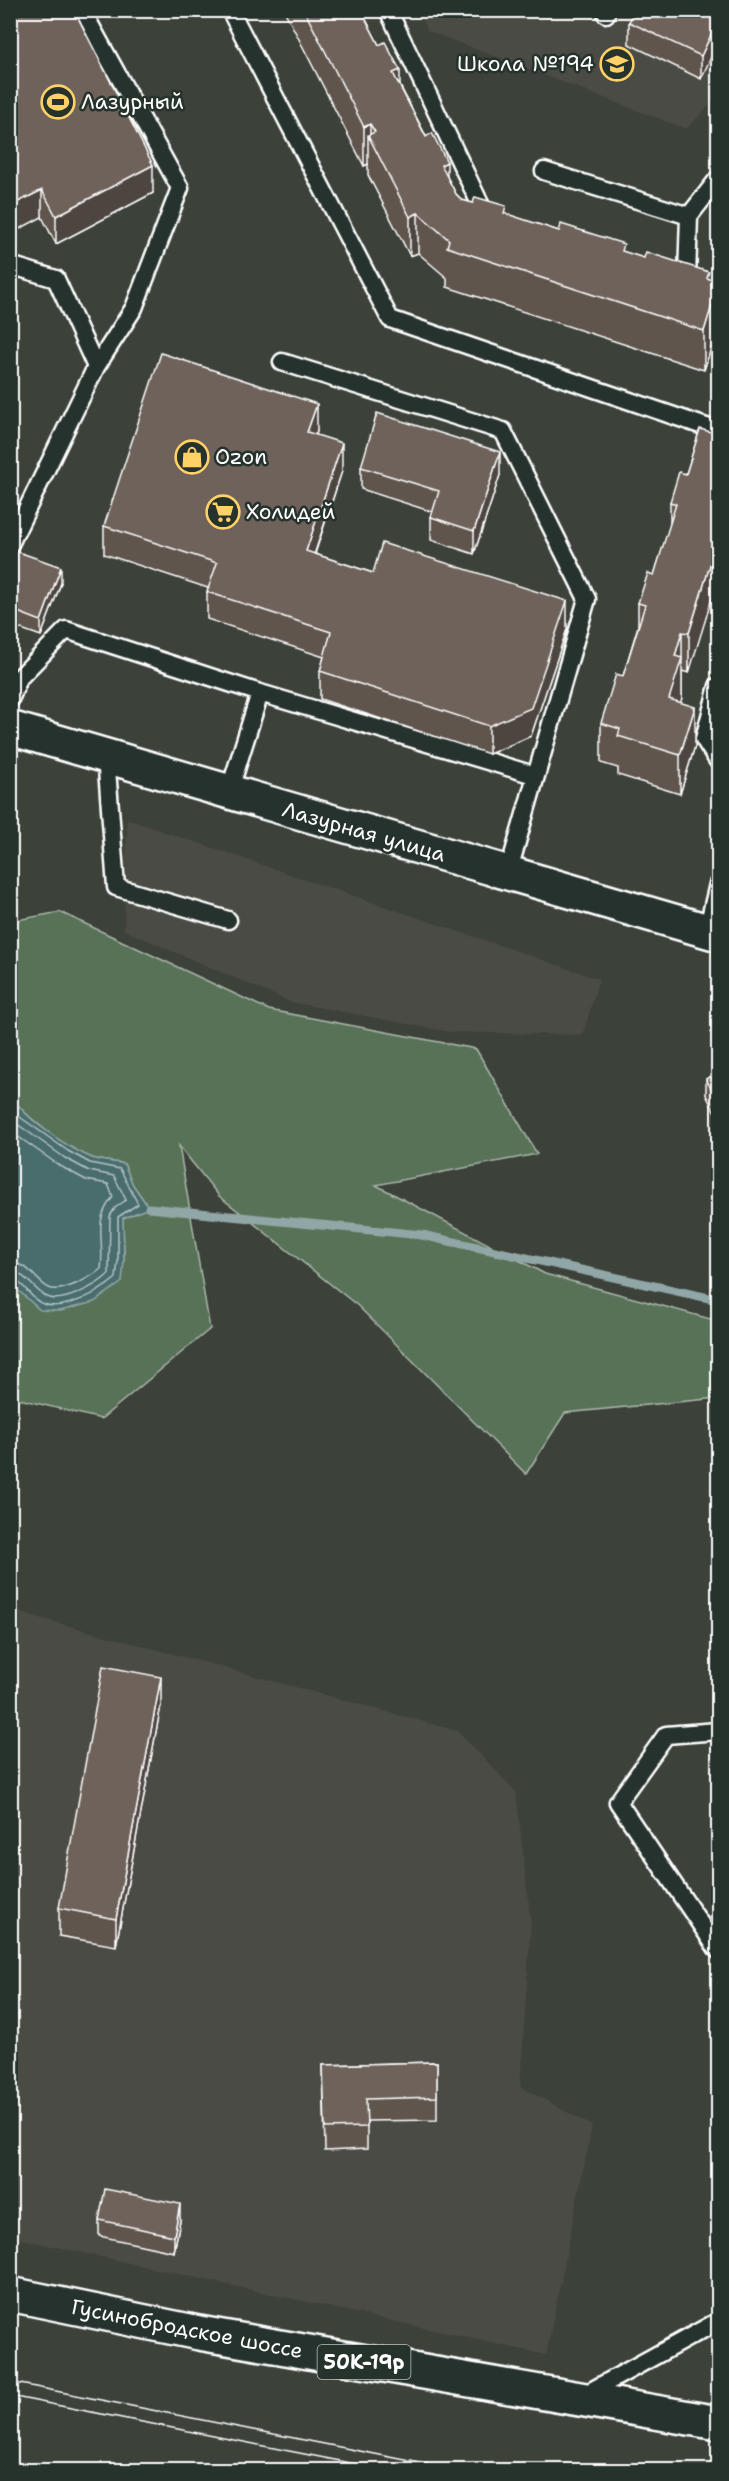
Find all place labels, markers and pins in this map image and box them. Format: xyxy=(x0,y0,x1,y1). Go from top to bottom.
school or university icon: Школа №194 xyxy=(599,46,635,82)
place label: Школа №194 xyxy=(457,50,594,78)
sports icon: Лазурный xyxy=(40,84,76,120)
place label: Лазурный xyxy=(81,88,184,116)
shop icon: Ozon xyxy=(174,439,210,475)
place label: Ozon xyxy=(215,443,267,471)
supermarket icon: Холидей xyxy=(205,494,241,530)
place label: Холидей xyxy=(246,498,335,526)

